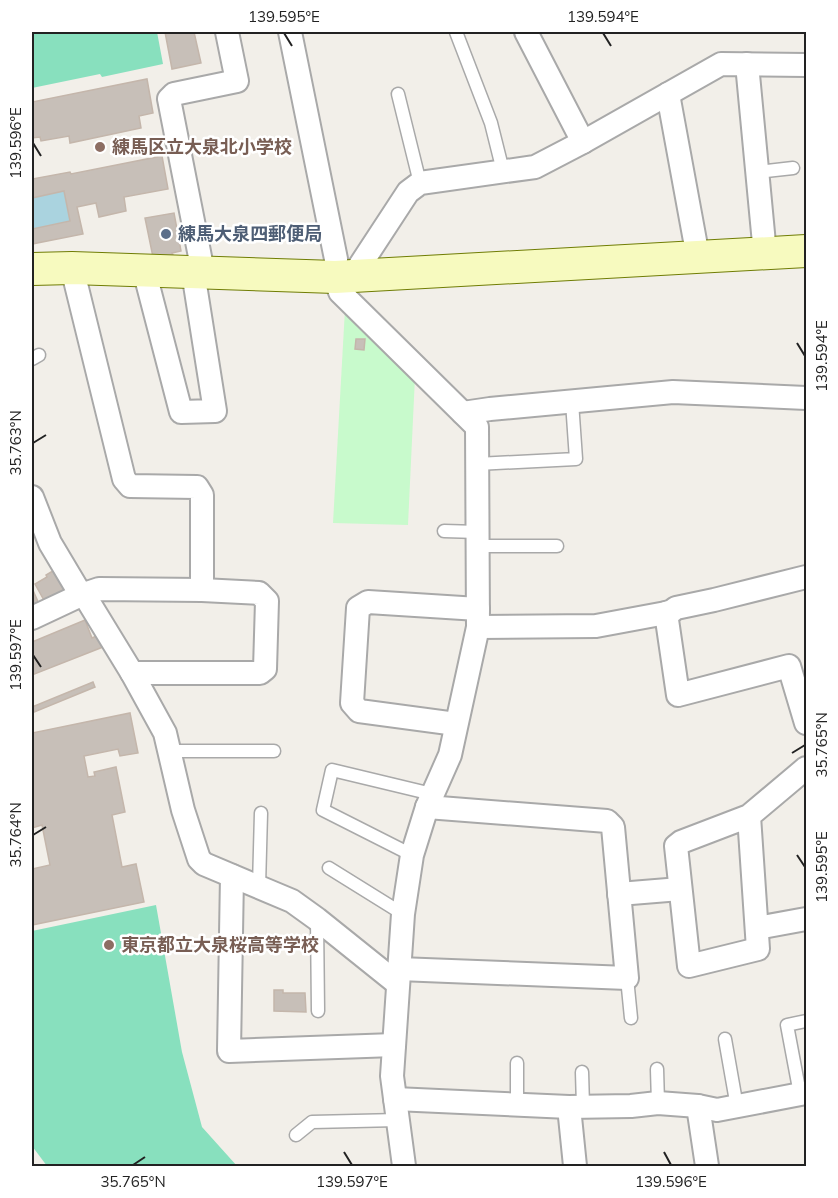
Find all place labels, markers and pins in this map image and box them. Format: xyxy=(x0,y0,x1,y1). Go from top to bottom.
place label: 練馬区立大泉北小学校 xyxy=(112,135,292,158)
marker: 練馬区立大泉北小学校 xyxy=(93,140,107,154)
place label: 練馬大泉四郵便局 xyxy=(178,222,322,245)
marker: 練馬大泉四郵便局 xyxy=(159,227,173,241)
place label: 東京都立大泉桜高等学校 xyxy=(121,933,319,956)
marker: 東京都立大泉桜高等学校 xyxy=(102,938,116,952)

